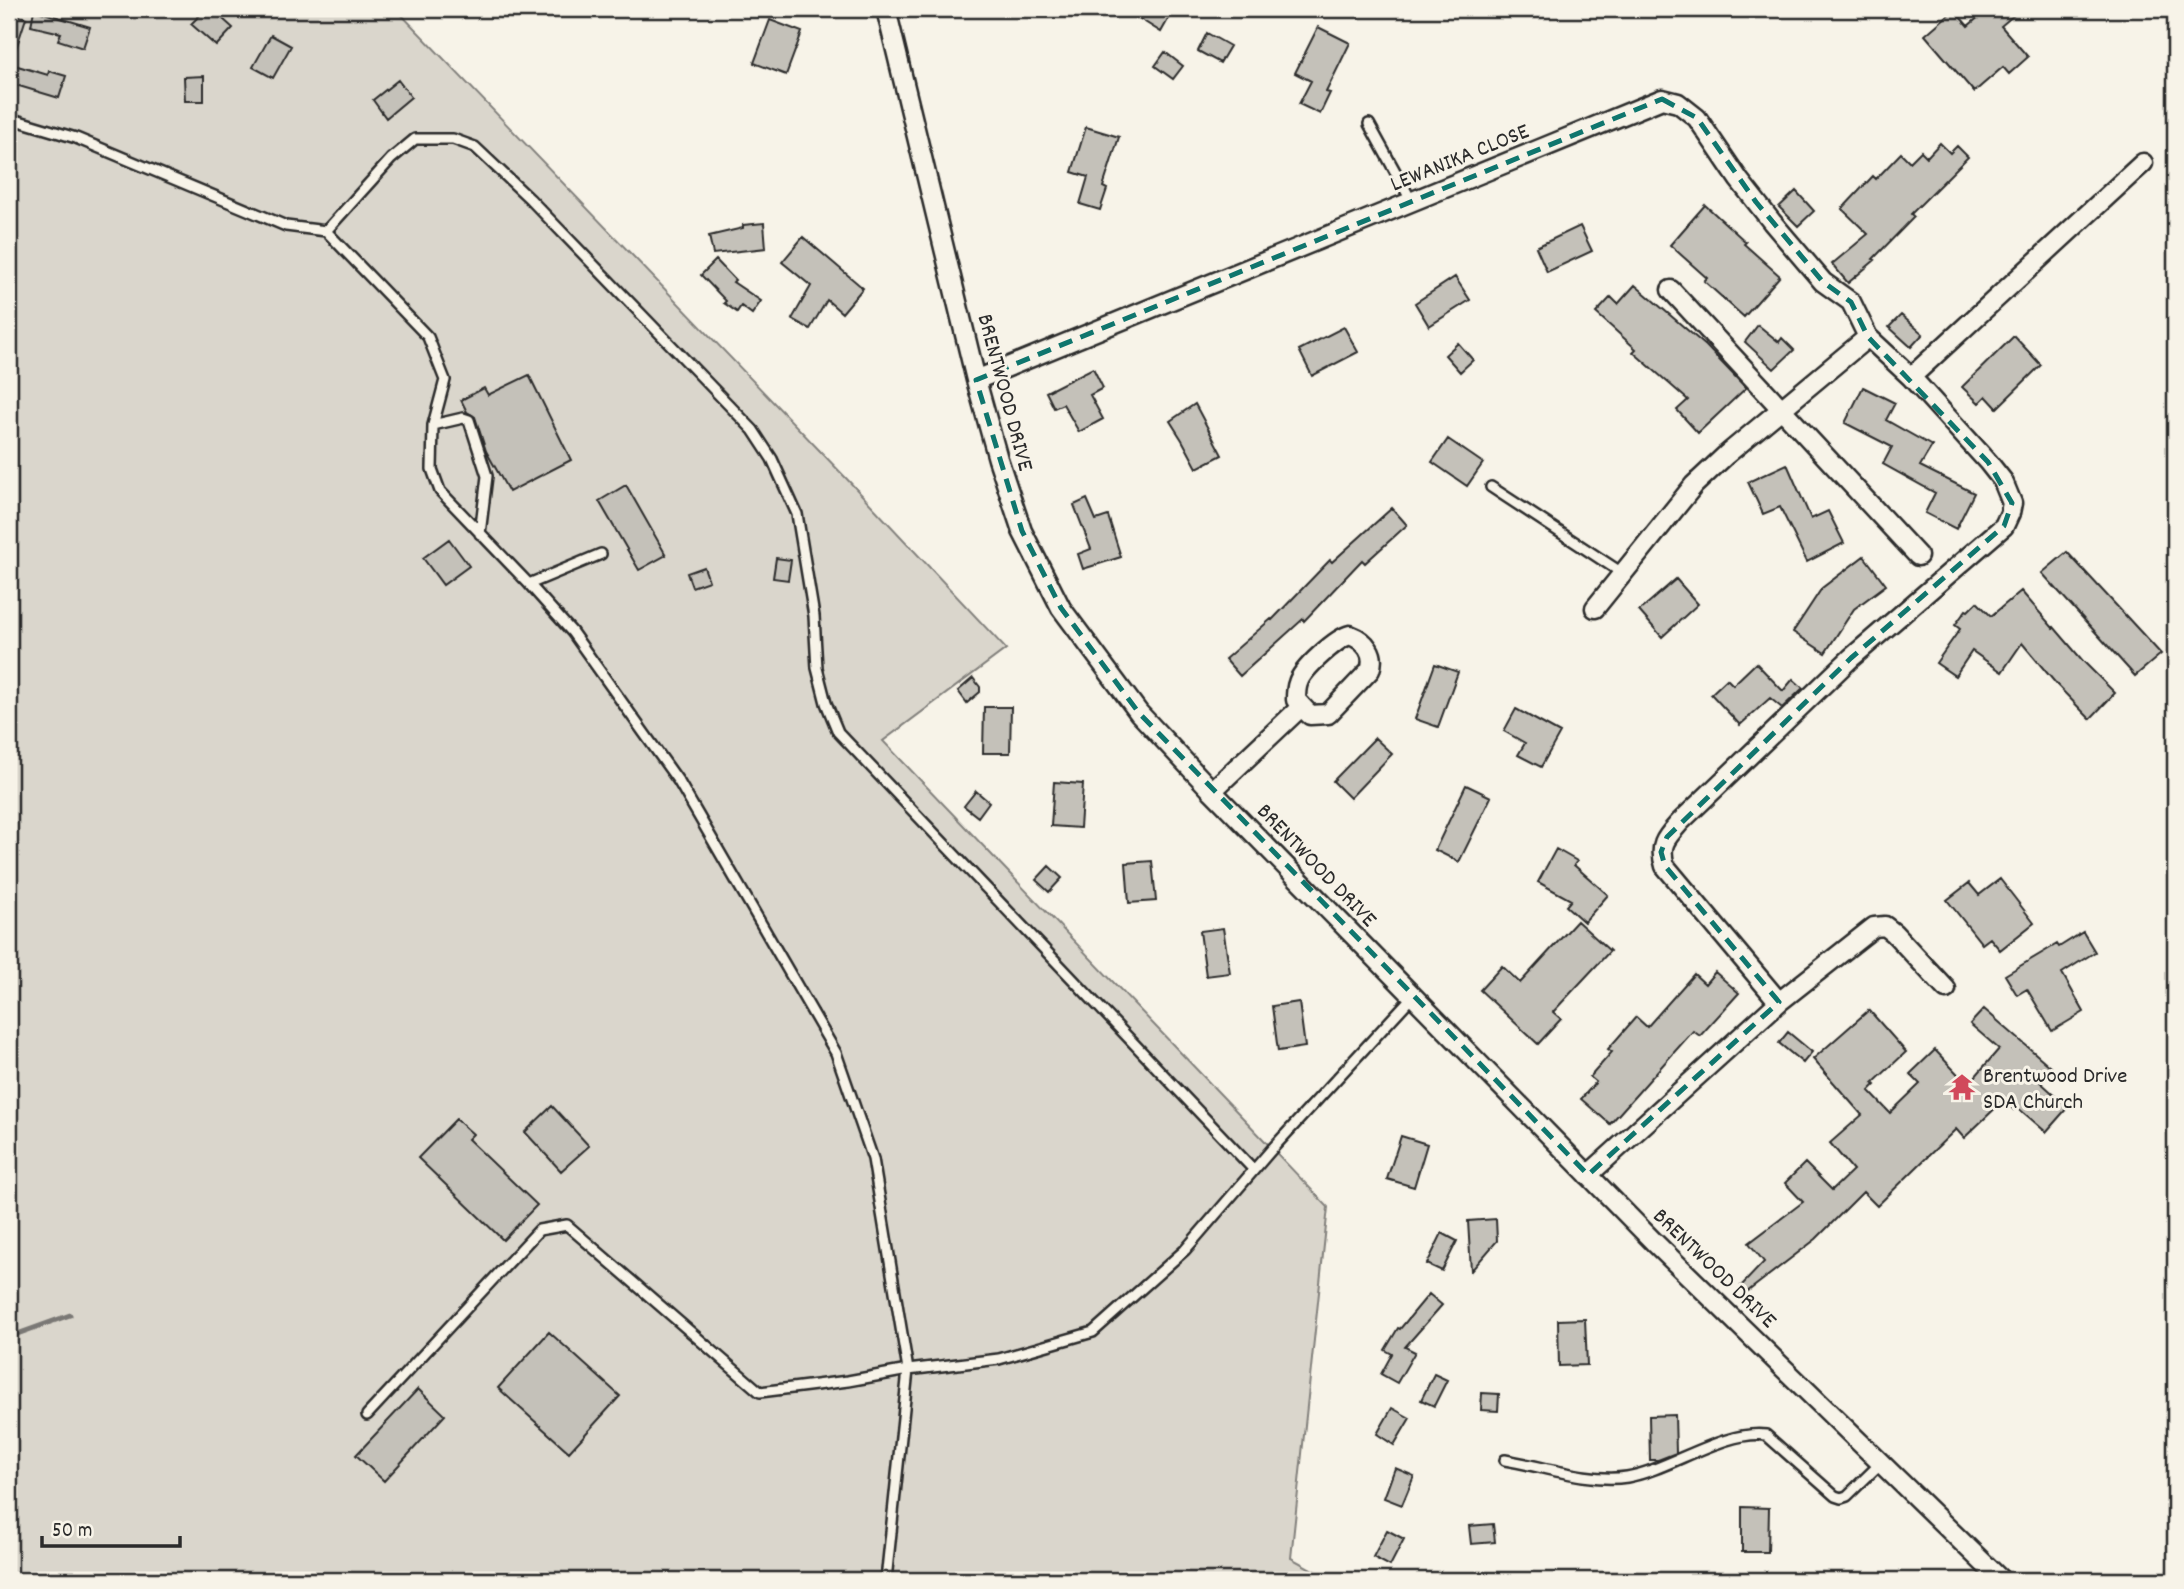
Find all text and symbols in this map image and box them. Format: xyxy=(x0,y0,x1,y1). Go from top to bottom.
street label: LEWANIKA CLOSE xyxy=(1386,116,1535,202)
street label: BRENTWOOD DRIVE xyxy=(967,311,1041,476)
street label: BRENTWOOD DRIVE xyxy=(1247,797,1384,936)
place label: Brentwood Drive SDA Church xyxy=(1983,1061,2127,1120)
temple icon: Brentwood Drive SDA Church xyxy=(1947,1072,1977,1102)
street label: BRENTWOOD DRIVE xyxy=(1644,1202,1784,1338)
scale bar xyxy=(42,1505,180,1549)
text: 50 m xyxy=(52,1517,92,1547)

